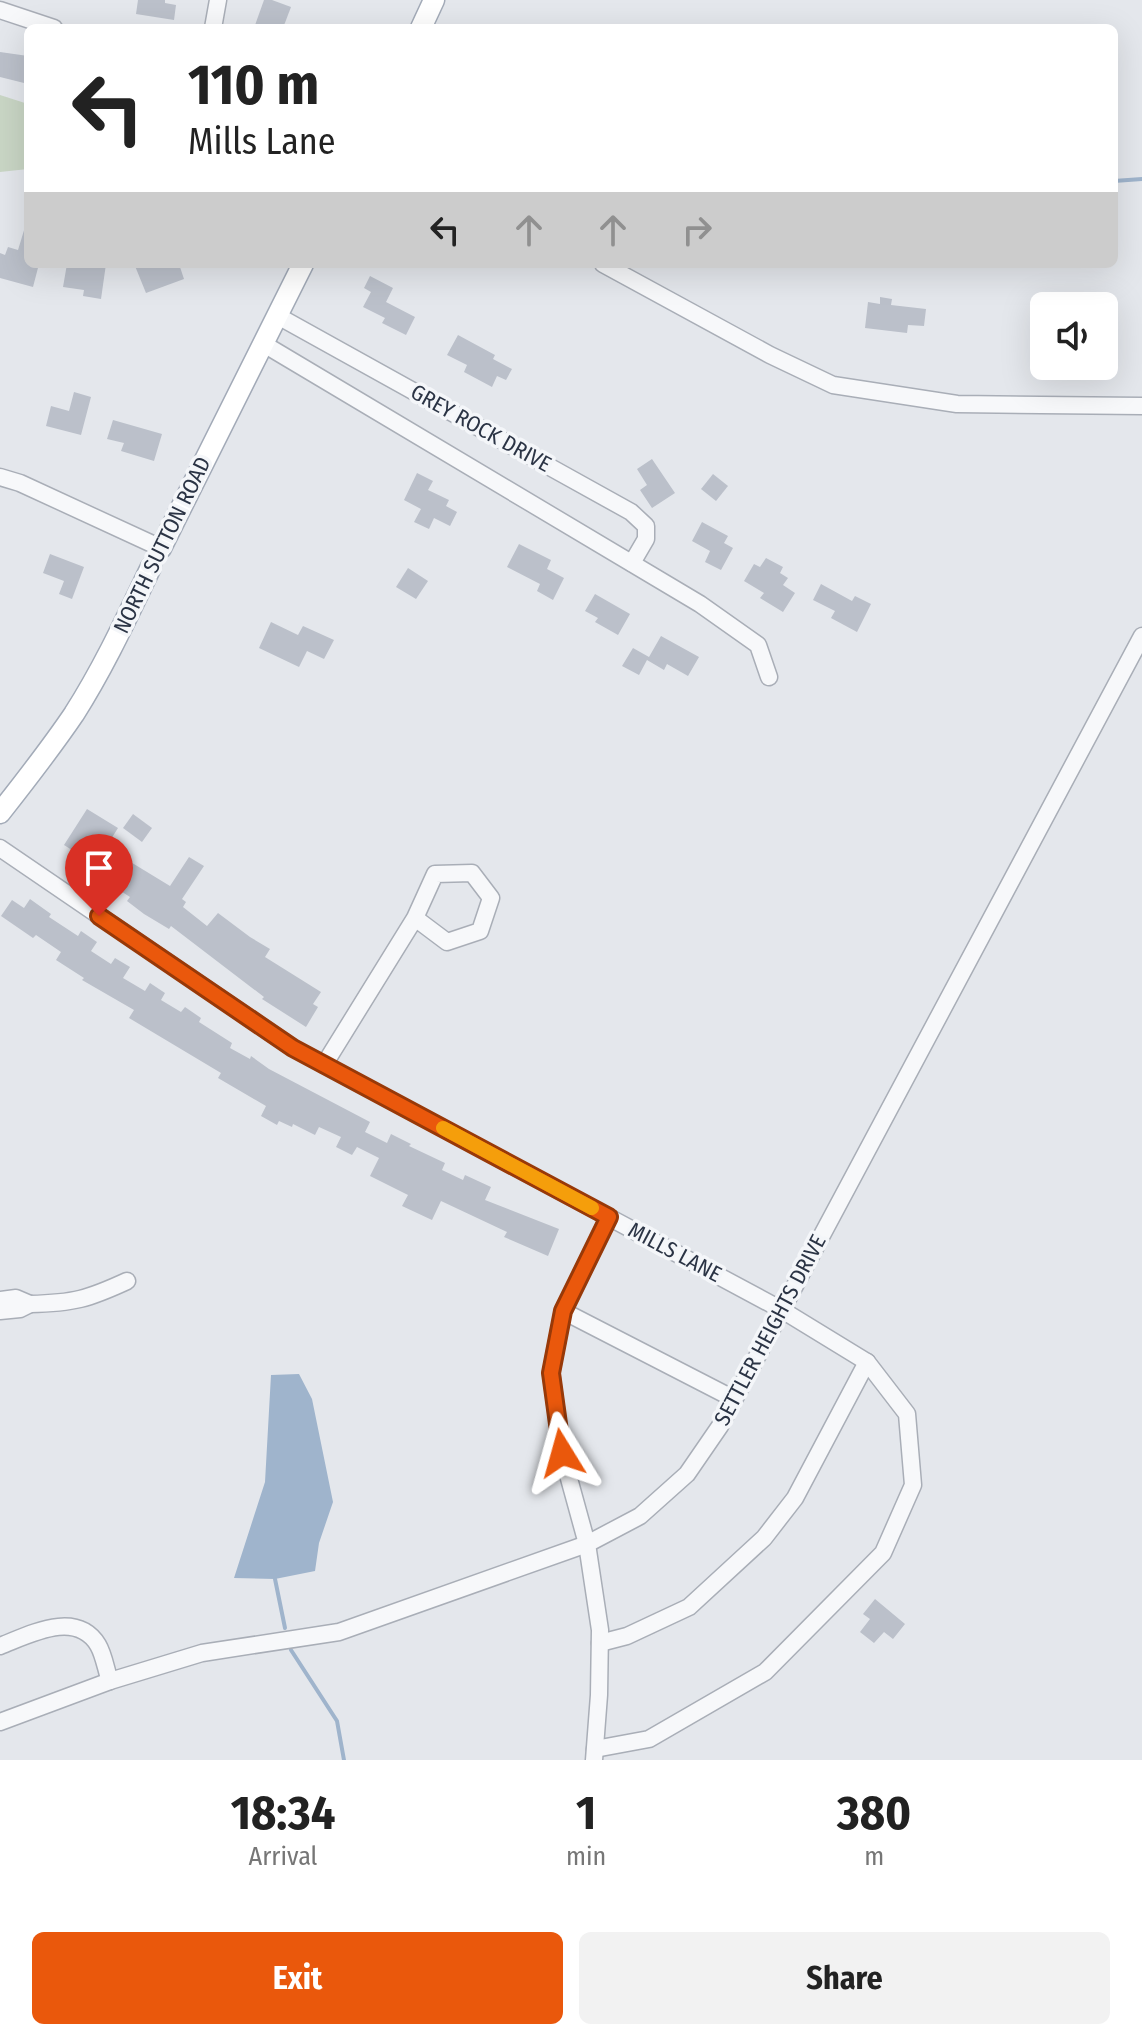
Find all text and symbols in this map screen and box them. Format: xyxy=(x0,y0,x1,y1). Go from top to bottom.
text: 110 m xyxy=(188,52,319,119)
icon: left xyxy=(56,56,160,160)
text: Mills Lane xyxy=(188,120,336,164)
icon: left xyxy=(423,208,467,252)
icon: ahead xyxy=(507,208,551,252)
icon: ahead xyxy=(591,208,635,252)
icon: right xyxy=(675,208,719,252)
map controls xyxy=(1030,292,1118,380)
button: sound xyxy=(1030,292,1118,380)
street label: GREY ROCK DRIVE xyxy=(406,378,556,478)
street label: NORTH SUTTON ROAD xyxy=(108,452,216,638)
pin xyxy=(65,834,133,916)
icon: arrive xyxy=(77,846,121,890)
street label: MILLS LANE xyxy=(624,1216,726,1288)
street label: SETTLER HEIGHTS DRIVE xyxy=(708,1230,832,1430)
position arrow xyxy=(520,1411,604,1495)
text: 18:34 xyxy=(231,1784,335,1842)
text: 1 xyxy=(576,1784,596,1842)
text: 380 xyxy=(837,1784,911,1842)
text: Arrival xyxy=(249,1841,318,1872)
text: min xyxy=(566,1841,606,1872)
text: m xyxy=(864,1841,884,1872)
button: Exit xyxy=(32,1932,563,2024)
button: Share xyxy=(579,1932,1110,2024)

